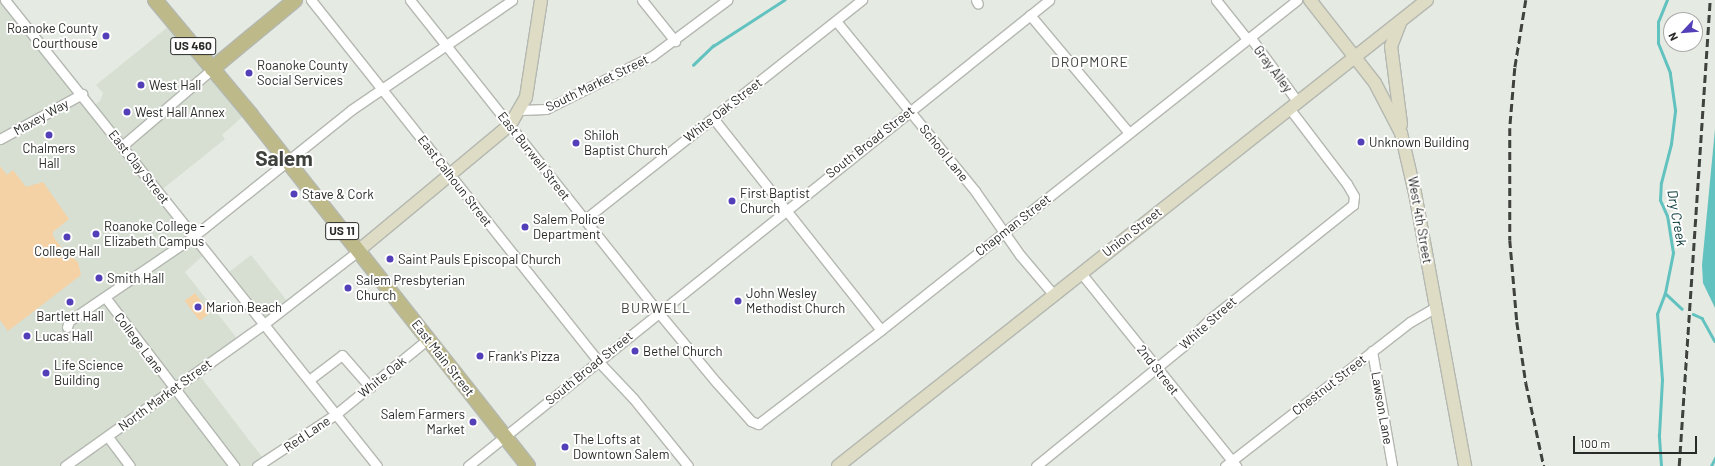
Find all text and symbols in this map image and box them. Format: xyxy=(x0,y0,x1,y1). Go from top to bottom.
north arrow xyxy=(1663,12,1703,52)
place label: Roanoke County Courthouse xyxy=(7,21,98,52)
marker: Roanoke County Courthouse xyxy=(101,31,111,41)
text: N xyxy=(1665,31,1680,43)
road number: US 460 xyxy=(170,36,216,56)
street label: Gray Alley xyxy=(1250,43,1296,95)
street label: South Market Street xyxy=(543,51,651,115)
district label: DROPMORE xyxy=(1051,54,1129,70)
place label: Roanoke County Social Services xyxy=(257,58,348,89)
marker: Roanoke County Social Services xyxy=(244,68,254,78)
street label: White Oak Street xyxy=(681,75,765,145)
place label: West Hall xyxy=(149,77,201,93)
marker: West Hall xyxy=(136,80,146,90)
street label: Maxey Way xyxy=(11,95,71,139)
street label: South Broad Street xyxy=(823,103,917,181)
place label: West Hall Annex xyxy=(135,104,225,120)
marker: West Hall Annex xyxy=(122,107,132,117)
street label: East Burwell Street xyxy=(495,109,573,203)
street label: School Lane xyxy=(916,121,972,185)
street label: East Clay Street xyxy=(105,127,173,207)
place label: Shiloh Baptist Church xyxy=(584,128,668,159)
marker: Chalmers Hall xyxy=(44,130,54,140)
street label: East Calhoun Street xyxy=(415,132,495,230)
place label: Unknown Building xyxy=(1369,134,1469,150)
marker: Unknown Building xyxy=(1356,137,1366,147)
marker: Shiloh Baptist Church xyxy=(571,138,581,148)
place label: Chalmers Hall xyxy=(22,141,76,172)
district label: Salem xyxy=(255,145,313,171)
street label: West 4th Street xyxy=(1405,175,1435,265)
place label: Stave & Cork xyxy=(302,186,374,202)
place label: First Baptist Church xyxy=(740,186,810,217)
water label: Dry Creek xyxy=(1664,188,1690,248)
marker: Stave & Cork xyxy=(289,189,299,199)
street label: Chapman Street xyxy=(972,191,1054,259)
marker: First Baptist Church xyxy=(727,196,737,206)
street label: Union Street xyxy=(1099,204,1165,260)
place label: Salem Police Department xyxy=(533,212,605,243)
place label: Roanoke College - Elizabeth Campus xyxy=(104,219,205,250)
road number: US 11 xyxy=(325,221,359,241)
marker: Salem Police Department xyxy=(520,222,530,232)
marker: Roanoke College - Elizabeth Campus xyxy=(91,229,101,239)
marker: College Hall xyxy=(62,232,72,242)
place label: College Hall xyxy=(34,243,100,259)
place label: Saint Pauls Episcopal Church xyxy=(398,251,561,267)
marker: Saint Pauls Episcopal Church xyxy=(385,254,395,264)
place label: Smith Hall xyxy=(107,270,164,286)
marker: Smith Hall xyxy=(94,273,104,283)
place label: Salem Presbyterian Church xyxy=(356,273,465,304)
marker: Salem Presbyterian Church xyxy=(343,283,353,293)
place label: John Wesley Methodist Church xyxy=(746,286,845,317)
street label: White Street xyxy=(1176,293,1240,353)
marker: John Wesley Methodist Church xyxy=(733,296,743,306)
marker: Bartlett Hall xyxy=(65,297,75,307)
place label: Marion Beach xyxy=(206,299,282,315)
district label: BURWELL xyxy=(621,300,691,316)
marker: Marion Beach xyxy=(193,302,203,312)
place label: Bartlett Hall xyxy=(36,308,104,324)
street label: College Lane xyxy=(111,309,167,377)
street label: East Main Street xyxy=(408,317,478,399)
place label: Lucas Hall xyxy=(35,328,93,344)
street label: South Broad Street xyxy=(542,328,636,408)
marker: Lucas Hall xyxy=(22,331,32,341)
street label: 2nd Street xyxy=(1134,342,1182,398)
place label: Bethel Church xyxy=(643,343,722,359)
marker: Bethel Church xyxy=(630,346,640,356)
place label: Frank's Pizza xyxy=(488,348,560,364)
marker: Frank's Pizza xyxy=(475,351,485,361)
street label: Chestnut Street xyxy=(1289,351,1369,419)
street label: White Oak xyxy=(355,353,409,401)
street label: North Market Street xyxy=(115,356,215,434)
place label: Life Science Building xyxy=(54,358,123,389)
marker: Life Science Building xyxy=(41,368,51,378)
street label: Lawson Lane xyxy=(1368,370,1396,446)
place label: Salem Farmers Market xyxy=(381,407,465,438)
street label: Red Lane xyxy=(281,413,333,455)
marker: Salem Farmers Market xyxy=(468,417,478,427)
scale bar xyxy=(1575,428,1699,454)
place label: The Lofts at Downtown Salem xyxy=(573,432,669,463)
text: 100 m xyxy=(1580,436,1610,450)
marker: The Lofts at Downtown Salem xyxy=(560,442,570,452)

